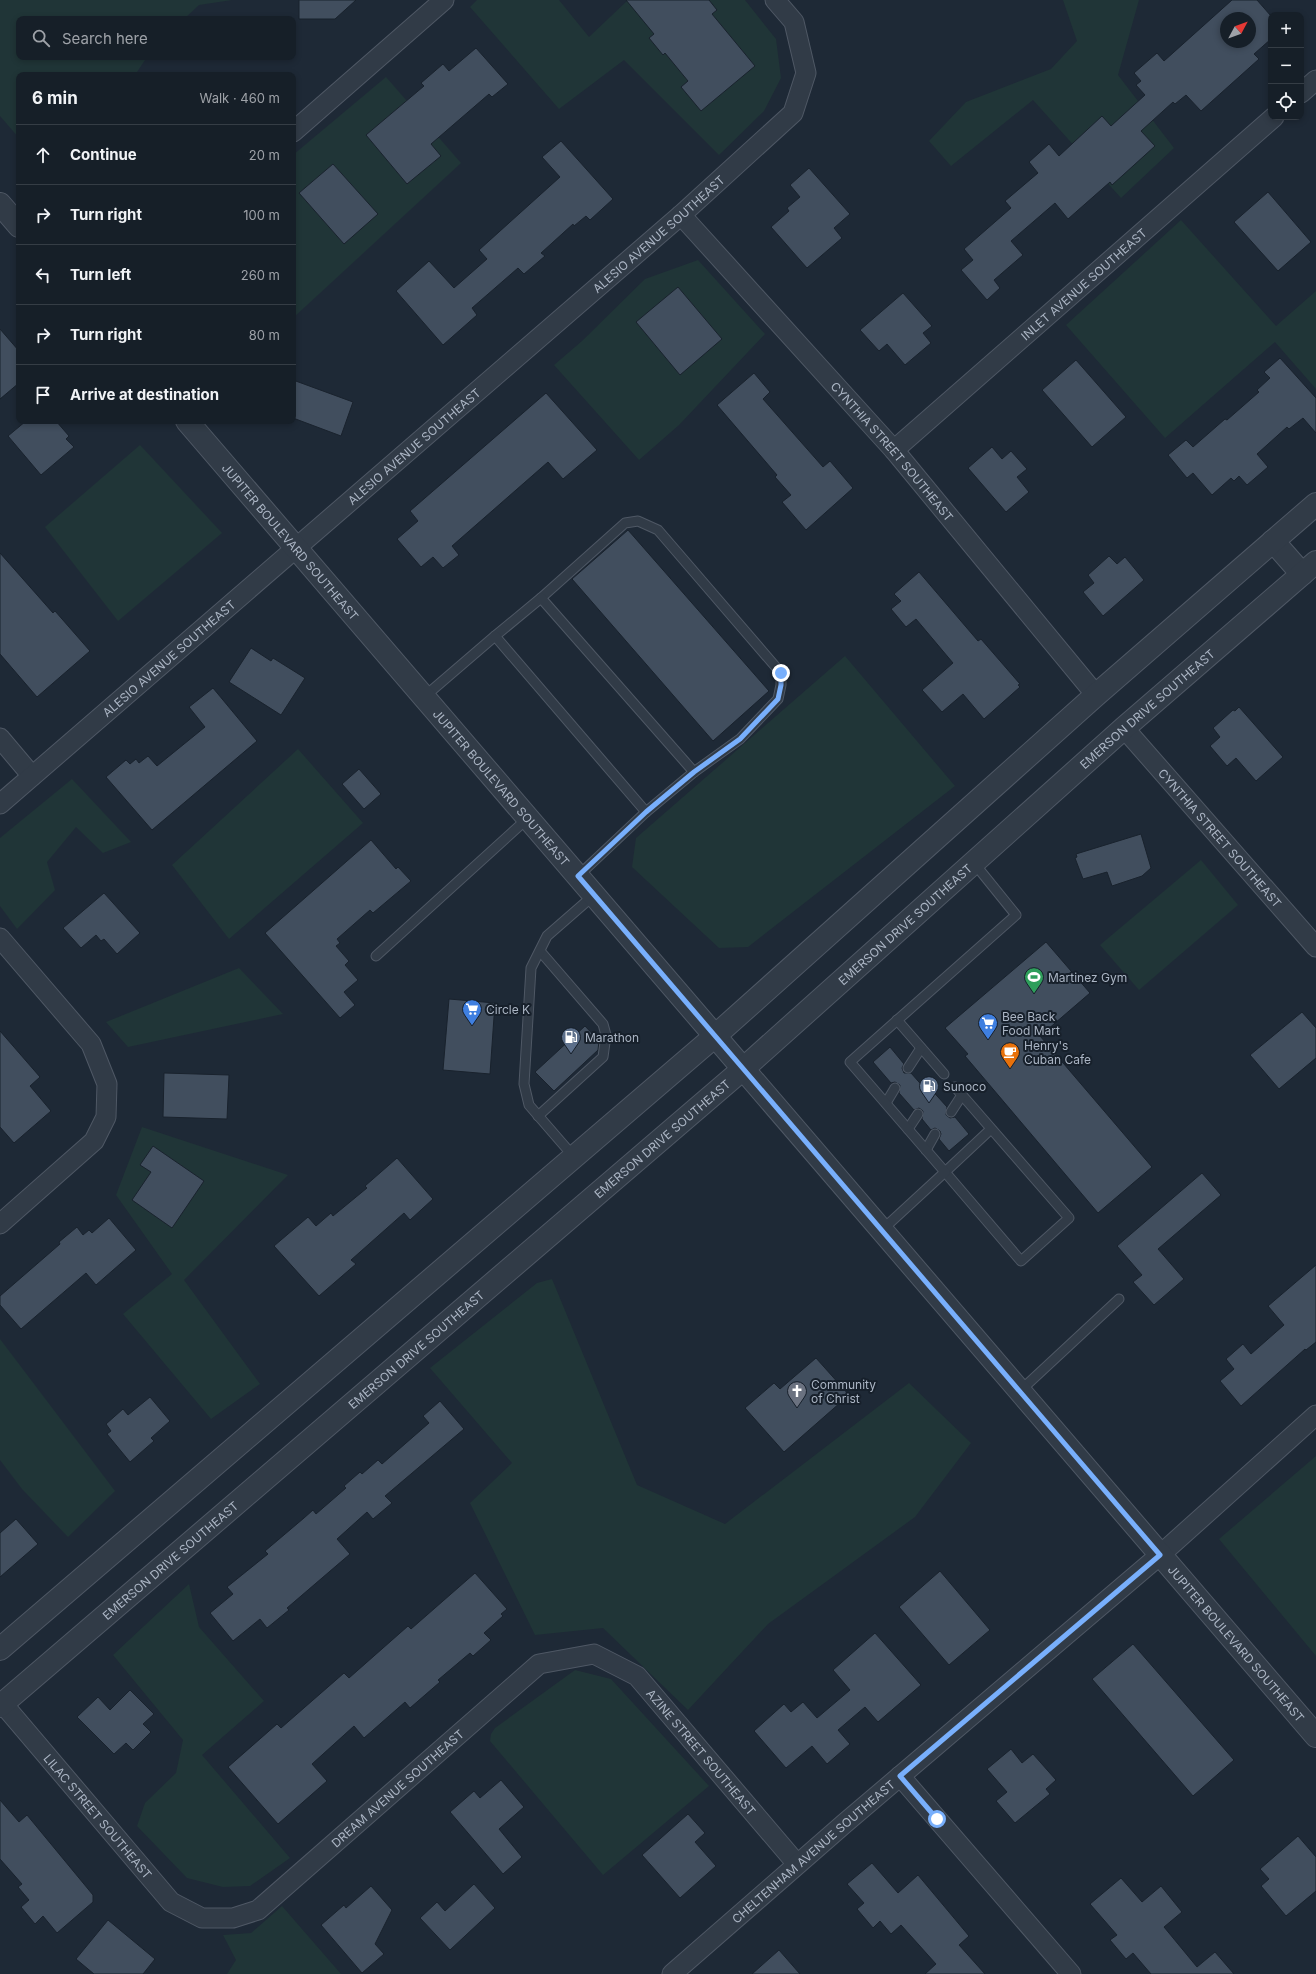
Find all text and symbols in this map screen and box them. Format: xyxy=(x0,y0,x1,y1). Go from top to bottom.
north arrow xyxy=(1220,12,1256,48)
map controls xyxy=(1268,12,1304,120)
button: + xyxy=(1268,12,1304,48)
search box xyxy=(16,16,296,60)
icon: search xyxy=(30,27,52,49)
text: Search here xyxy=(62,29,148,48)
button: − xyxy=(1268,48,1304,84)
button: locate xyxy=(1268,84,1304,120)
text: 6 min xyxy=(32,88,78,108)
text: Walk · 460 m xyxy=(200,90,280,106)
icon: ahead xyxy=(32,144,54,166)
text: Continue xyxy=(70,145,137,164)
text: 20 m xyxy=(249,147,280,163)
street label: ALESIO AVENUE SOUTHEAST xyxy=(589,172,728,296)
icon: right xyxy=(32,204,54,226)
text: Turn right xyxy=(70,205,142,224)
text: 100 m xyxy=(243,207,280,223)
street label: INLET AVENUE SOUTHEAST xyxy=(1018,225,1150,343)
icon: left xyxy=(32,264,54,286)
text: Turn left xyxy=(70,265,131,284)
text: 260 m xyxy=(241,267,280,283)
icon: right xyxy=(32,324,54,346)
text: Turn right xyxy=(70,325,142,344)
text: 80 m xyxy=(249,327,280,343)
street label: CYNTHIA STREET SOUTHEAST xyxy=(828,378,957,524)
icon: arrive xyxy=(32,384,54,406)
street label: ALESIO AVENUE SOUTHEAST xyxy=(344,384,483,508)
text: Arrive at destination xyxy=(70,385,219,404)
street label: JUPITER BOULEVARD SOUTHEAST xyxy=(219,460,362,623)
street label: ALESIO AVENUE SOUTHEAST xyxy=(99,596,238,720)
street label: EMERSON DRIVE SOUTHEAST xyxy=(1076,646,1218,772)
route end xyxy=(772,664,790,682)
street label: JUPITER BOULEVARD SOUTHEAST xyxy=(430,706,573,869)
street label: CYNTHIA STREET SOUTHEAST xyxy=(1155,765,1285,910)
street label: EMERSON DRIVE SOUTHEAST xyxy=(835,860,975,988)
sports icon: Martinez Gym xyxy=(1023,966,1045,994)
place label: Martinez Gym xyxy=(1048,970,1127,985)
supermarket icon: Circle K xyxy=(461,998,483,1026)
place label: Circle K xyxy=(486,1002,530,1017)
place label: Bee Back Food Mart xyxy=(1002,1009,1060,1038)
supermarket icon: Bee Back Food Mart xyxy=(977,1012,999,1040)
fuel station icon: Marathon xyxy=(560,1026,582,1054)
place label: Marathon xyxy=(585,1030,639,1045)
place label: Henry's Cuban Cafe xyxy=(1024,1038,1091,1067)
cafe icon: Henry's Cuban Cafe xyxy=(999,1041,1021,1069)
fuel station icon: Sunoco xyxy=(918,1075,940,1103)
street label: EMERSON DRIVE SOUTHEAST xyxy=(591,1076,733,1201)
place label: Sunoco xyxy=(943,1079,986,1094)
street label: EMERSON DRIVE SOUTHEAST xyxy=(345,1287,487,1412)
place label: Community of Christ xyxy=(811,1377,876,1406)
church icon: Community of Christ xyxy=(786,1380,808,1408)
street label: EMERSON DRIVE SOUTHEAST xyxy=(99,1498,241,1623)
street label: JUPITER BOULEVARD SOUTHEAST xyxy=(1165,1562,1308,1725)
street label: AZINE STREET SOUTHEAST xyxy=(644,1686,760,1818)
street label: DREAM AVENUE SOUTHEAST xyxy=(328,1726,467,1850)
street label: LILAC STREET SOUTHEAST xyxy=(41,1751,155,1882)
street label: CHELTENHAM AVENUE SOUTHEAST xyxy=(728,1776,898,1926)
route start xyxy=(928,1810,946,1828)

